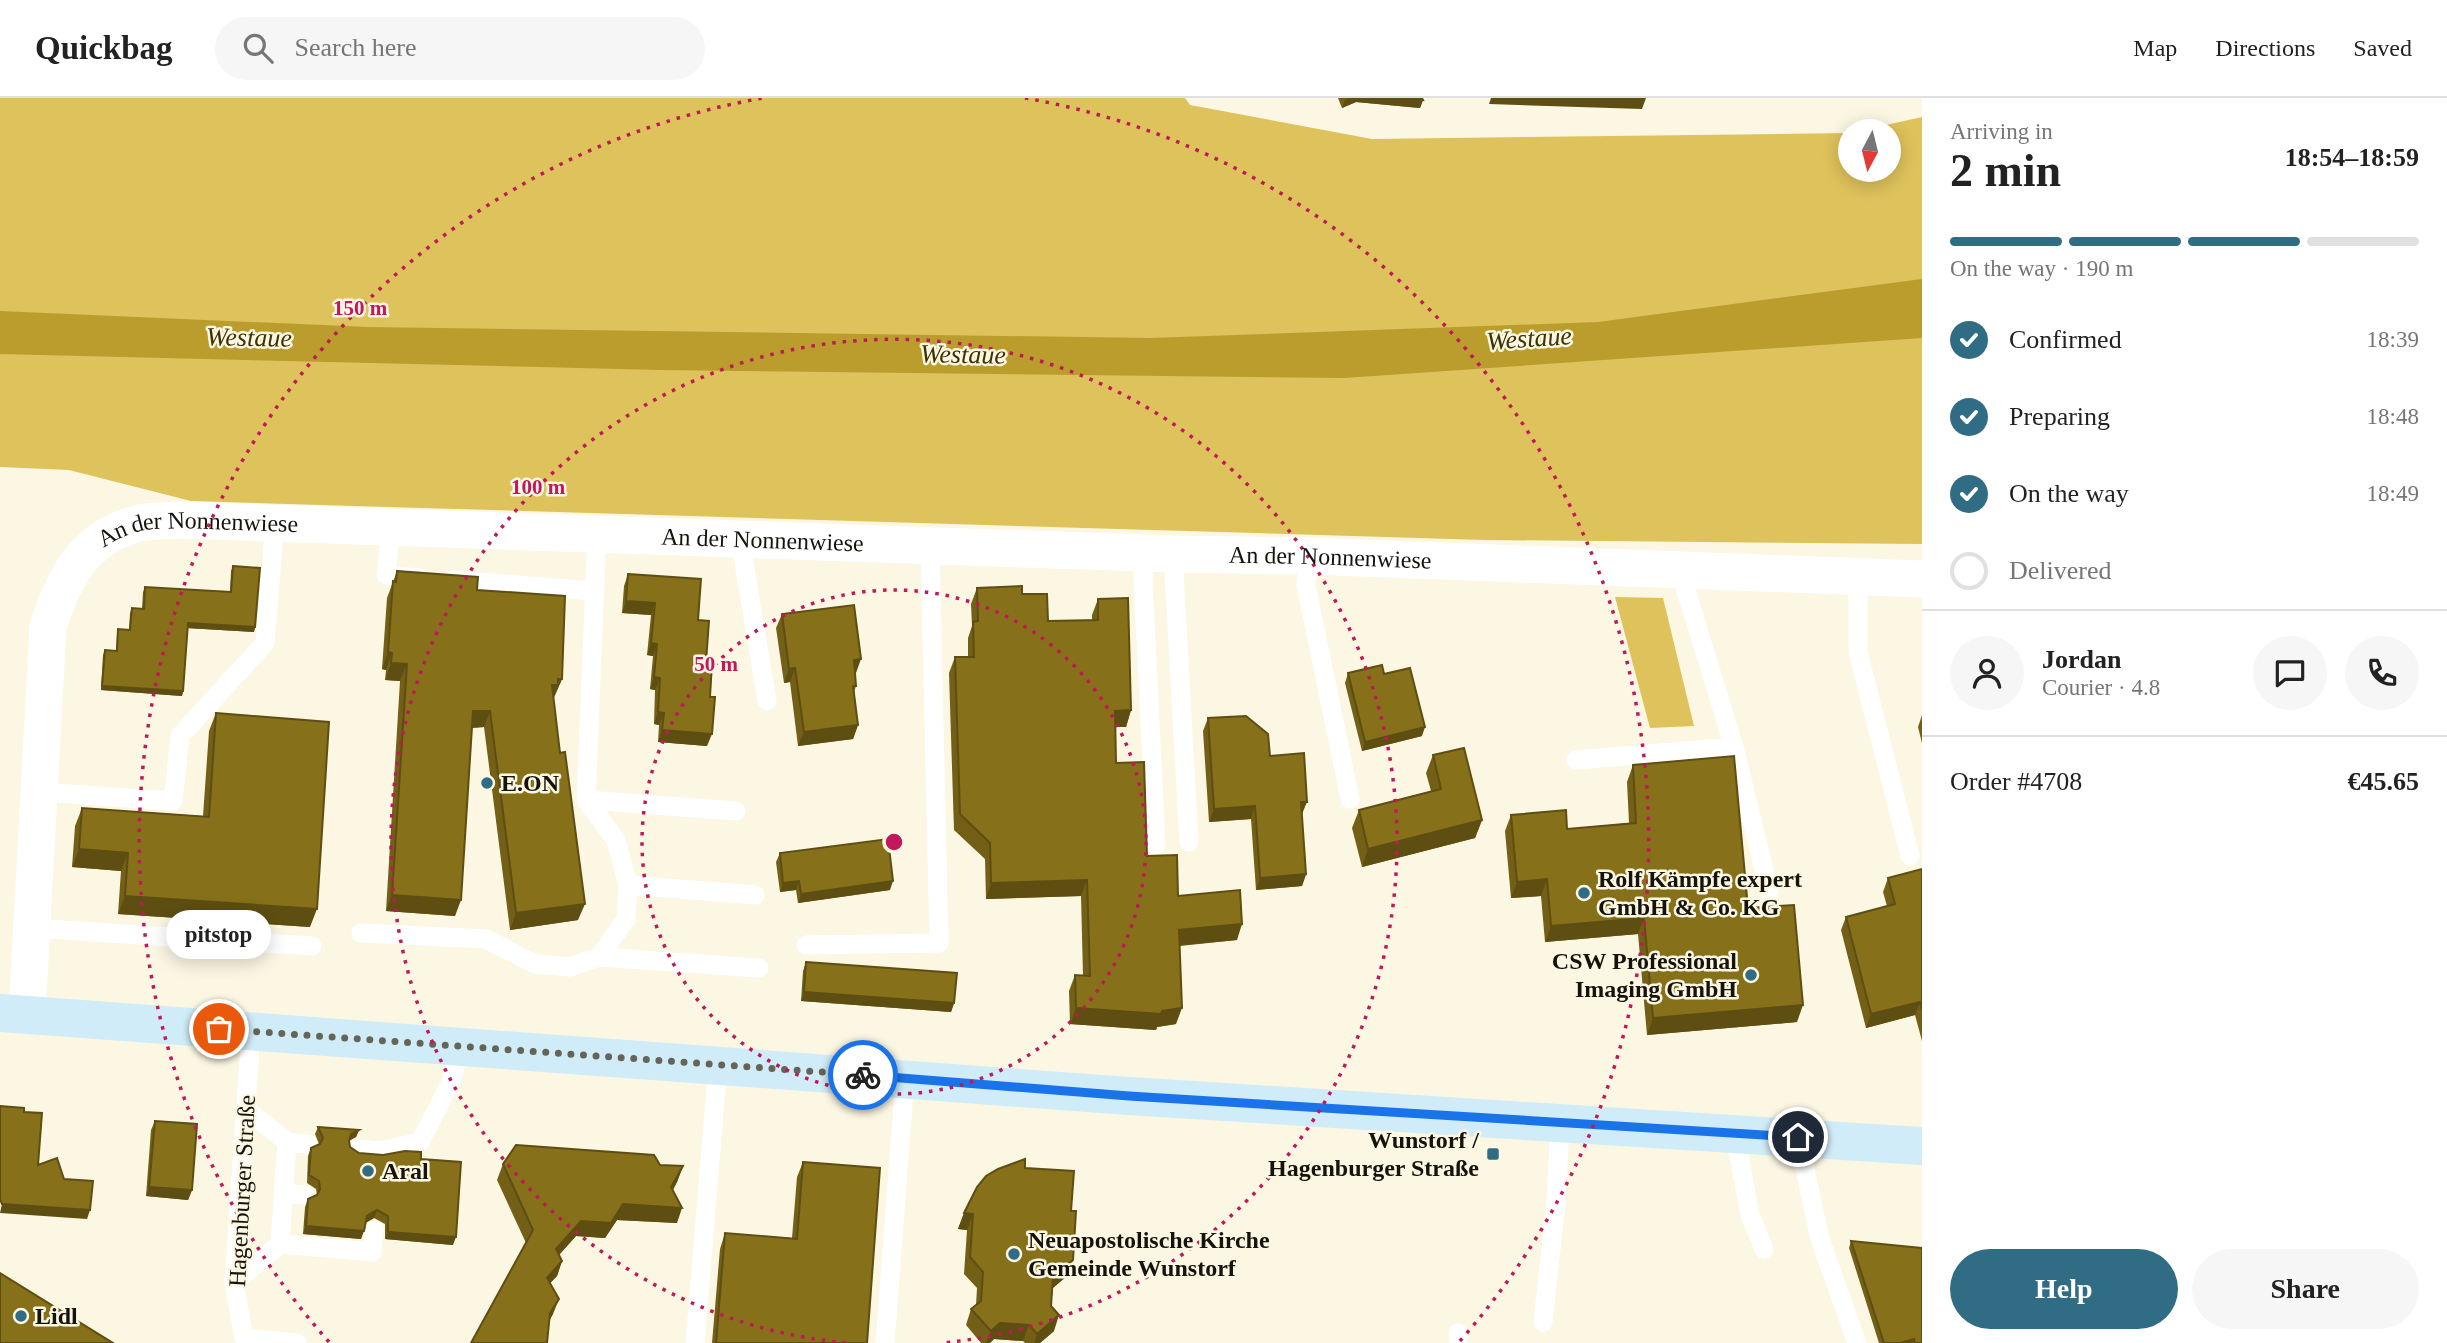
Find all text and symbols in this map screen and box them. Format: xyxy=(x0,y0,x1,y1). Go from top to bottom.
search box xyxy=(215,17,705,80)
icon: search xyxy=(239,29,277,67)
text: Quickbag xyxy=(35,30,173,66)
text: Search here xyxy=(295,33,417,62)
text: Map xyxy=(2133,35,2177,61)
text: Directions xyxy=(2215,35,2315,61)
text: Saved xyxy=(2353,35,2412,61)
north arrow xyxy=(1838,119,1900,182)
map controls xyxy=(1838,119,1901,182)
text: Arriving in xyxy=(1950,119,2053,144)
text: 18:54–18:59 xyxy=(2285,143,2419,172)
text: 2 min xyxy=(1950,145,2061,196)
text: On the way · 190 m xyxy=(1950,256,2133,281)
text: 150 m xyxy=(333,296,388,320)
water label: Westaue xyxy=(1485,321,1573,356)
icon: check xyxy=(1950,321,1988,359)
water label: Westaue xyxy=(206,322,292,353)
text: Confirmed xyxy=(2009,325,2122,354)
text: 18:39 xyxy=(2367,327,2419,352)
water label: Westaue xyxy=(920,339,1006,370)
icon: check xyxy=(1950,398,1988,436)
text: Preparing xyxy=(2009,402,2110,431)
text: 18:48 xyxy=(2367,404,2419,429)
text: 100 m xyxy=(511,475,566,499)
icon: check xyxy=(1950,475,1988,513)
text: On the way xyxy=(2009,479,2129,508)
text: 18:49 xyxy=(2367,481,2419,506)
street label: An der Nonnenwiese xyxy=(93,507,299,552)
street label: An der Nonnenwiese xyxy=(661,523,864,556)
street label: An der Nonnenwiese xyxy=(1229,542,1432,574)
text: Delivered xyxy=(2009,556,2112,585)
button: person xyxy=(1950,636,2024,710)
button: chat xyxy=(2253,636,2327,710)
button: phone xyxy=(2345,636,2419,710)
text: Jordan xyxy=(2042,645,2121,674)
text: 50 m xyxy=(694,652,738,676)
text: Courier · 4.8 xyxy=(2042,675,2160,700)
text: Order #4708 xyxy=(1950,767,2082,796)
text: €45.65 xyxy=(2348,767,2419,796)
place label: E.ON xyxy=(501,770,560,796)
marker: E.ON xyxy=(479,775,495,791)
centre of rings xyxy=(882,830,906,854)
place label: Rolf Kämpfe expert GmbH & Co. KG xyxy=(1598,866,1802,920)
marker: Rolf Kämpfe expert GmbH & Co. KG xyxy=(1576,885,1592,901)
callout: pitstop xyxy=(166,910,272,959)
text: pitstop xyxy=(185,922,252,947)
place label: CSW Professional Imaging GmbH xyxy=(1552,948,1737,1002)
marker: CSW Professional Imaging GmbH xyxy=(1743,967,1759,983)
pin xyxy=(189,999,249,1059)
icon: bag xyxy=(200,1010,238,1048)
courier xyxy=(828,1040,898,1110)
icon: bike xyxy=(844,1056,882,1094)
street label: Hagenburger Straße xyxy=(224,1094,260,1288)
pin xyxy=(1768,1107,1828,1167)
icon: home xyxy=(1779,1118,1817,1156)
place label: Wunstorf / Hagenburger Straße xyxy=(1268,1127,1479,1181)
marker: Wunstorf / Hagenburger Straße xyxy=(1485,1146,1501,1162)
place label: Aral xyxy=(382,1158,429,1184)
marker: Aral xyxy=(360,1163,376,1179)
place label: Neuapostolische Kirche Gemeinde Wunstorf xyxy=(1028,1227,1270,1281)
marker: Neuapostolische Kirche Gemeinde Wunstorf xyxy=(1006,1246,1022,1262)
button: Help xyxy=(1950,1249,2178,1329)
button: Share xyxy=(2192,1249,2419,1329)
place label: Lidl xyxy=(35,1303,78,1329)
marker: Lidl xyxy=(13,1308,29,1324)

